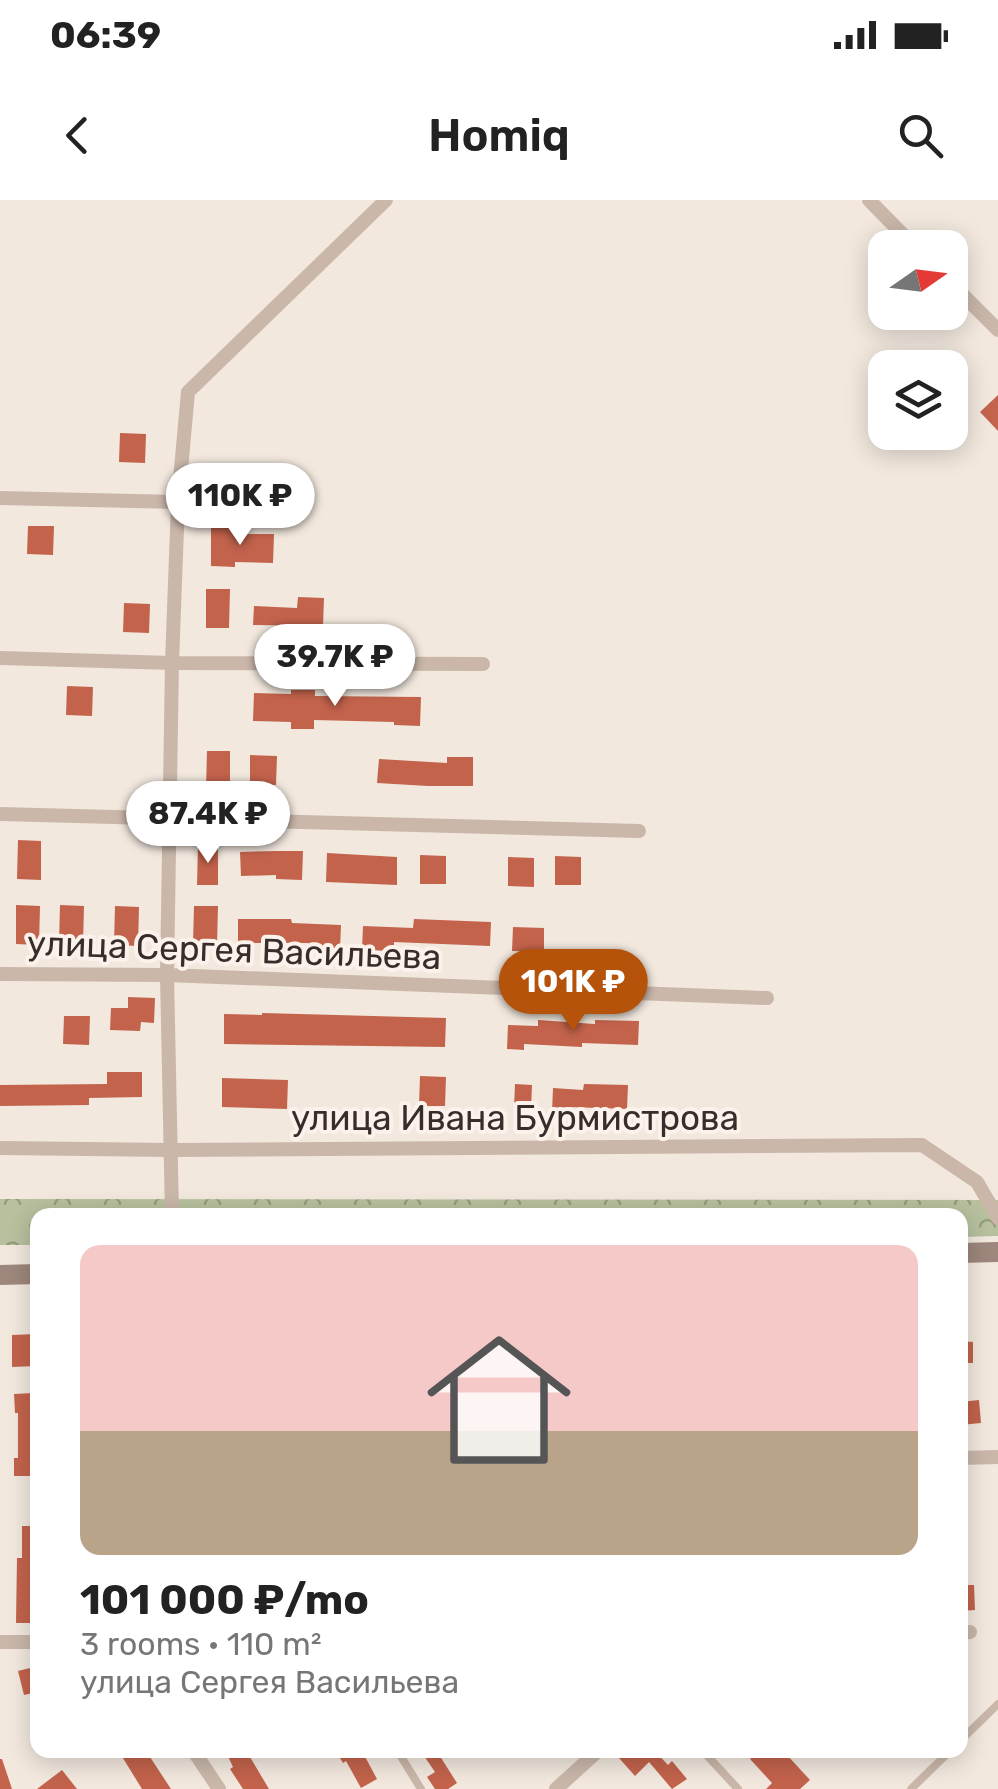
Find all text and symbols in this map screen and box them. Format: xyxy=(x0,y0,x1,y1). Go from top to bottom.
text: 06:39 xyxy=(50,12,161,58)
icon: back xyxy=(50,108,105,163)
icon: search xyxy=(893,108,948,163)
text: Homiq xyxy=(428,109,570,162)
north arrow xyxy=(868,230,968,330)
map controls xyxy=(868,230,968,450)
button: layers xyxy=(868,350,968,450)
pin: 110K ₽ xyxy=(159,463,321,548)
text: 110K ₽ xyxy=(188,476,292,514)
pin: 39.7K ₽ xyxy=(243,624,427,709)
text: 39.7K ₽ xyxy=(276,637,394,675)
pin: 87.4K ₽ xyxy=(116,781,300,866)
text: 87.4K ₽ xyxy=(148,794,268,832)
street label: улица Сергея Васильева xyxy=(26,922,442,978)
pin: 101K ₽ xyxy=(492,949,654,1034)
text: 101K ₽ xyxy=(521,962,625,1000)
street label: улица Ивана Бурмистрова xyxy=(291,1097,739,1139)
icon: home xyxy=(409,1310,589,1490)
text: 101 000 ₽/mo xyxy=(80,1575,369,1625)
text: 3 rooms · 110 m² xyxy=(80,1625,322,1663)
text: улица Сергея Васильева xyxy=(80,1663,459,1701)

